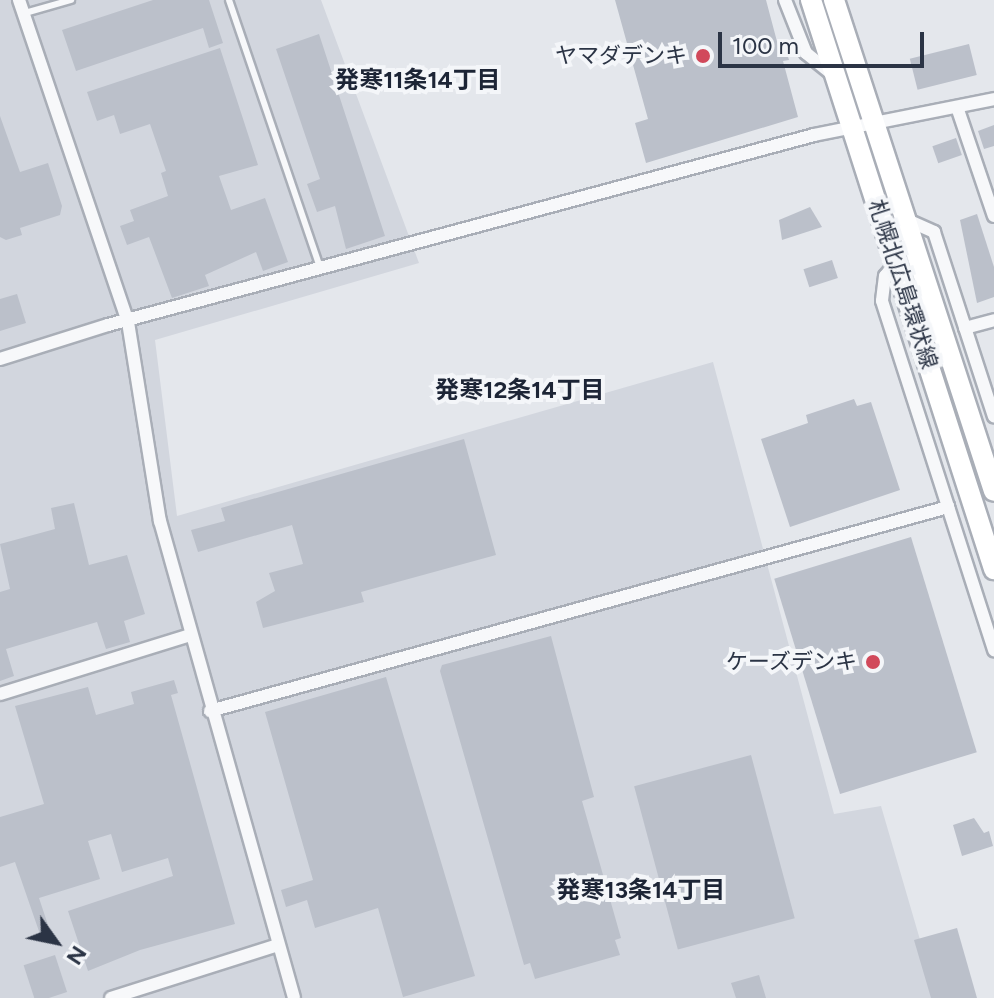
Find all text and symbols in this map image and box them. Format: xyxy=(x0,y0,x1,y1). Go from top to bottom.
scale bar xyxy=(722,16,928,66)
text: 100 m xyxy=(732,31,799,60)
place label: ヤマダデンキ xyxy=(555,43,687,69)
marker: ヤマダデンキ xyxy=(694,47,712,65)
district label: 発寒11条14丁目 xyxy=(335,66,501,94)
street label: 札幌北広島環状線 xyxy=(863,196,943,372)
district label: 発寒12条14丁目 xyxy=(435,376,605,404)
place label: ケーズデンキ xyxy=(725,649,857,675)
marker: ケーズデンキ xyxy=(864,653,882,671)
district label: 発寒13条14丁目 xyxy=(557,876,725,904)
north arrow xyxy=(16,902,96,982)
text: N xyxy=(61,941,93,970)

